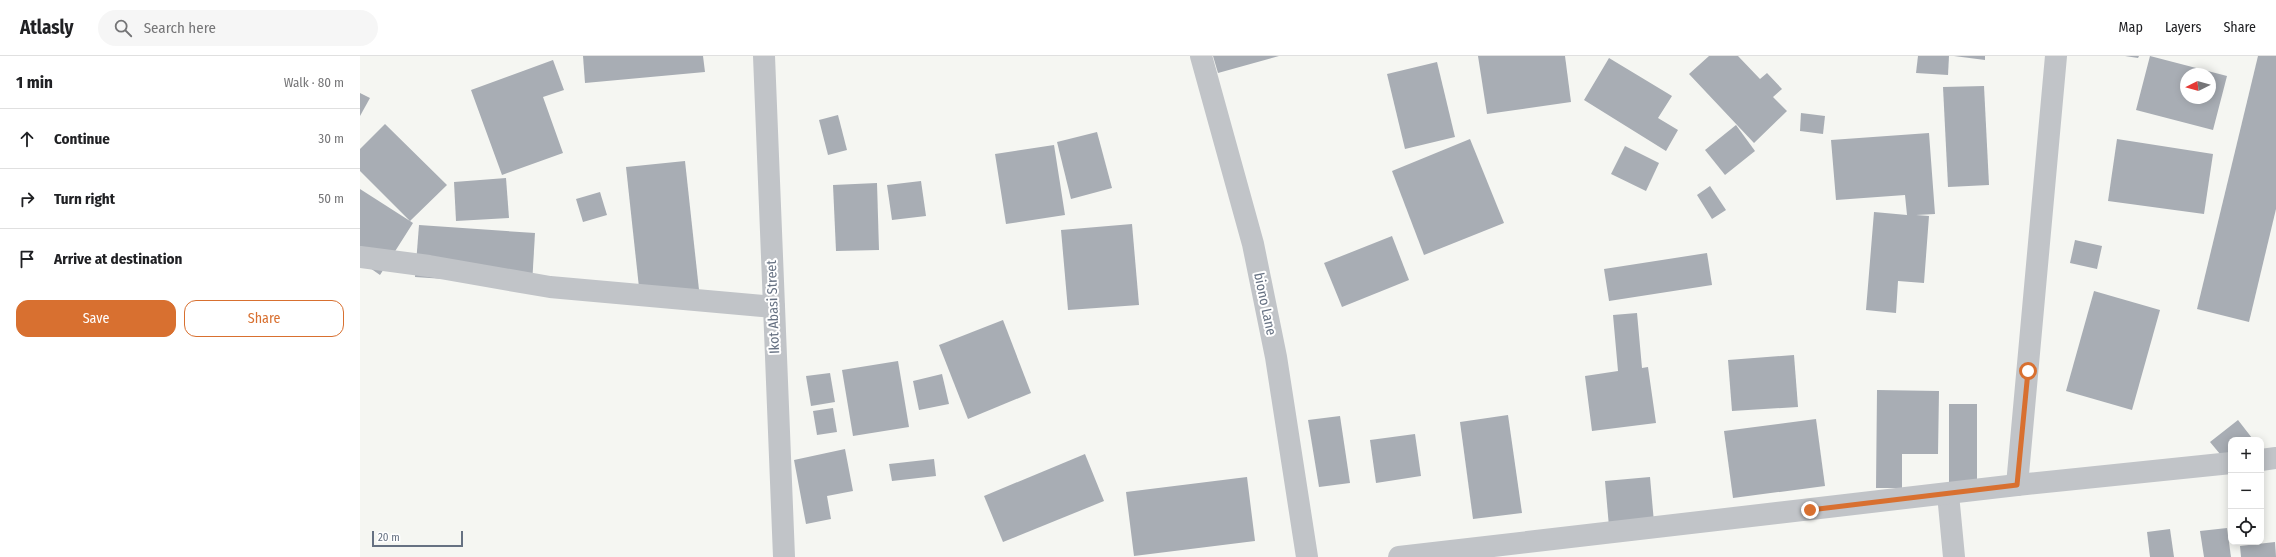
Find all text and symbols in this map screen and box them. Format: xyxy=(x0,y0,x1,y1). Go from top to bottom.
search box xyxy=(98,10,378,46)
text: Atlasly xyxy=(20,16,74,39)
icon: search xyxy=(112,17,134,39)
text: Search here xyxy=(144,19,216,37)
text: Map xyxy=(2119,19,2143,36)
text: Layers xyxy=(2165,19,2201,36)
text: Share xyxy=(2223,19,2256,36)
north arrow xyxy=(2180,68,2216,104)
text: 1 min xyxy=(16,72,53,93)
text: Walk · 80 m xyxy=(284,75,344,90)
icon: ahead xyxy=(16,128,38,150)
text: Continue xyxy=(54,130,110,148)
text: 30 m xyxy=(318,131,344,146)
icon: right xyxy=(16,188,38,210)
text: Turn right xyxy=(54,190,115,208)
text: 50 m xyxy=(318,191,344,206)
icon: arrive xyxy=(16,248,38,270)
text: Arrive at destination xyxy=(54,250,182,268)
street label: Ikot Abasi Street xyxy=(763,259,783,354)
street label: biono Lane xyxy=(1250,271,1280,337)
button: Save xyxy=(16,300,176,337)
button: Share xyxy=(184,300,344,337)
route start xyxy=(2019,362,2037,380)
map controls xyxy=(2228,437,2264,545)
button: + xyxy=(2228,437,2264,473)
button: − xyxy=(2228,473,2264,509)
route end xyxy=(1801,501,1819,519)
button: locate xyxy=(2228,509,2264,545)
scale bar xyxy=(372,529,463,548)
text: 20 m xyxy=(378,531,400,544)

